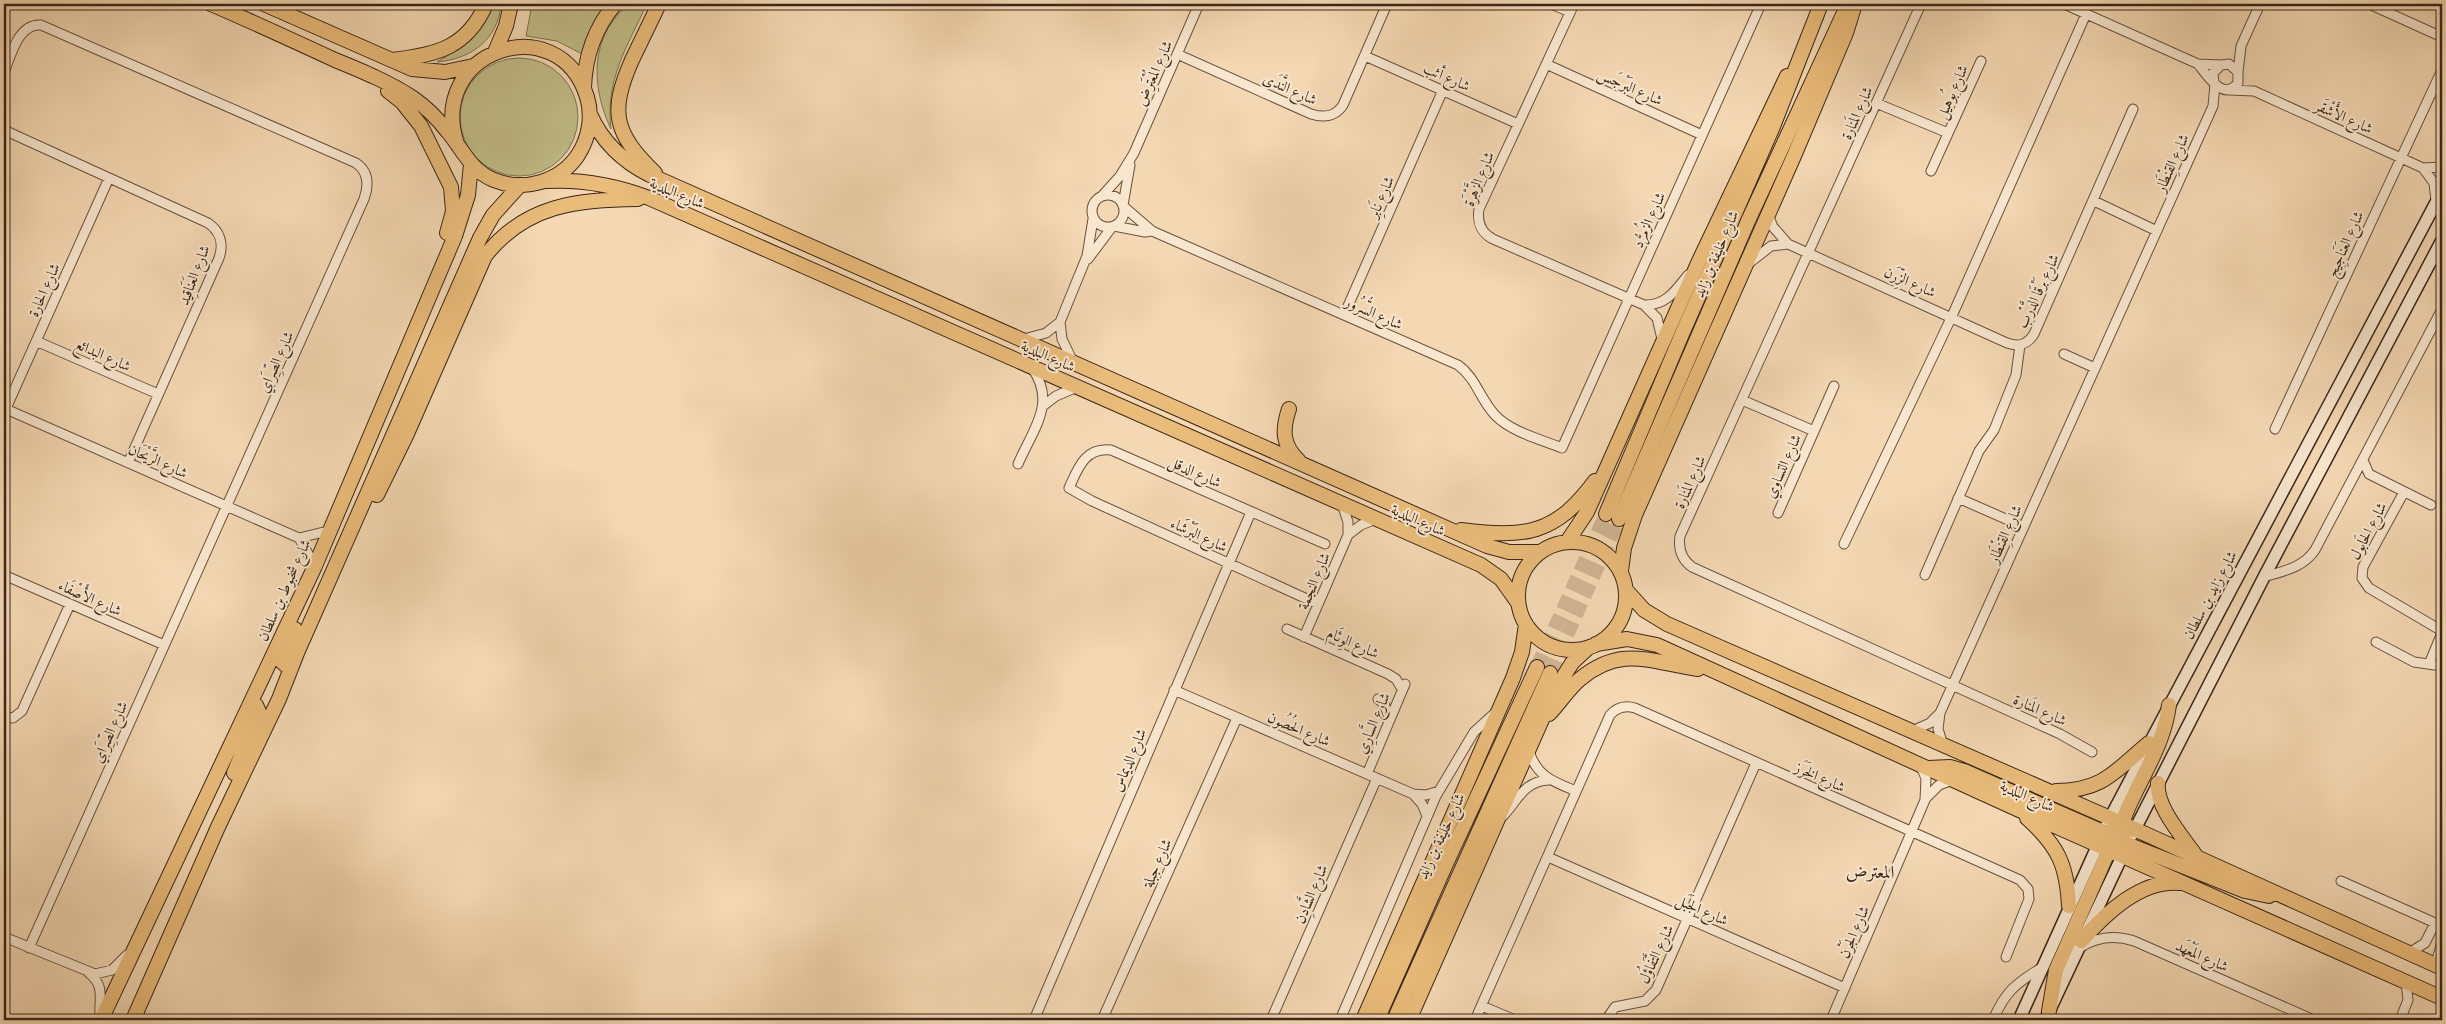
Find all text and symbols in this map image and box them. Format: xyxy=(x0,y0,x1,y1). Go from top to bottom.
street label: شارع المُعْتَرِض xyxy=(1128,36,1180,110)
street label: شارع أثب xyxy=(1419,57,1474,99)
street label: شارع بُوهيل xyxy=(1928,60,1976,124)
street label: شارع البَرْجَس xyxy=(1593,63,1666,113)
street label: شارع النَّدَى xyxy=(1259,66,1321,113)
street label: شارع المَنارة xyxy=(1835,83,1880,144)
street label: شارع الأَشْقَر xyxy=(2309,92,2377,141)
street label: شارع القِنْطَار xyxy=(2148,130,2197,199)
street label: شارع الزَّهْرَة xyxy=(1456,148,1502,211)
street label: شارع نَابِر xyxy=(1361,172,1402,224)
street label: شارع البلدية xyxy=(645,173,707,216)
street label: شارع الزُمرُّد xyxy=(1625,188,1673,252)
street label: شارع العَنَاجِيج xyxy=(2321,207,2372,282)
street label: شارع خليفة بن زايد xyxy=(1690,208,1746,302)
street label: شارع العَنَاقِيد xyxy=(172,242,217,309)
street label: شارع بَرْقَا الدَّرْب xyxy=(2010,249,2067,333)
street label: شارع الحارة xyxy=(24,260,67,321)
street label: شارع الزِّرَن xyxy=(1880,261,1939,305)
street label: شارع السُّرُور xyxy=(1339,287,1408,337)
street label: شارع الصِّرَاي xyxy=(253,327,301,397)
street label: شارع البدائع xyxy=(70,335,134,380)
street label: شارع البلدية xyxy=(1016,336,1078,380)
street label: شارع التساوي xyxy=(1761,431,1809,502)
street label: شارع الرَّيْحَان xyxy=(124,437,192,486)
street label: شارع الدقل xyxy=(1164,452,1224,495)
street label: شارع المَنارة xyxy=(1668,452,1713,513)
street label: شارع الحَابول xyxy=(2344,498,2394,565)
street label: شارع البلدية xyxy=(1386,500,1448,544)
street label: شارع القِنْطَار xyxy=(1981,501,2030,570)
street label: شارع البَرْشَاء xyxy=(1166,512,1231,560)
street label: شارع شخبوط بن سلطان xyxy=(253,536,318,645)
street label: شارع زايد بن سلطان xyxy=(2179,548,2244,644)
street label: شارع النجمة xyxy=(1294,550,1338,614)
street label: شارع الأَصْفَاء xyxy=(54,573,126,624)
street label: شارع الوِئَام xyxy=(1323,622,1383,666)
street label: شارع السَّارِي xyxy=(1349,688,1398,758)
street label: شارع المَنارة xyxy=(2009,688,2070,733)
street label: شارع الصِّرَاي xyxy=(87,697,135,767)
street label: شارع الحُصُون xyxy=(1263,704,1335,754)
street label: شارع الديماس xyxy=(1108,726,1154,796)
street label: شارع الخَرَز xyxy=(1789,755,1849,800)
street label: شارع البلدية xyxy=(1995,776,2057,820)
street label: شارع خليفة بن زايد xyxy=(1413,790,1472,884)
street label: شارع جبلة xyxy=(1138,836,1179,893)
street label: شارع الشَّادِن xyxy=(1287,860,1335,928)
district label: المعترض xyxy=(1846,862,1894,883)
street label: شارع الجَبَل xyxy=(1671,889,1732,933)
street label: شارع الجَرْن xyxy=(1833,902,1877,963)
street label: شارع التَّفَاؤُل xyxy=(1631,920,1681,988)
street label: شارع المَعْهَد xyxy=(2171,935,2232,979)

